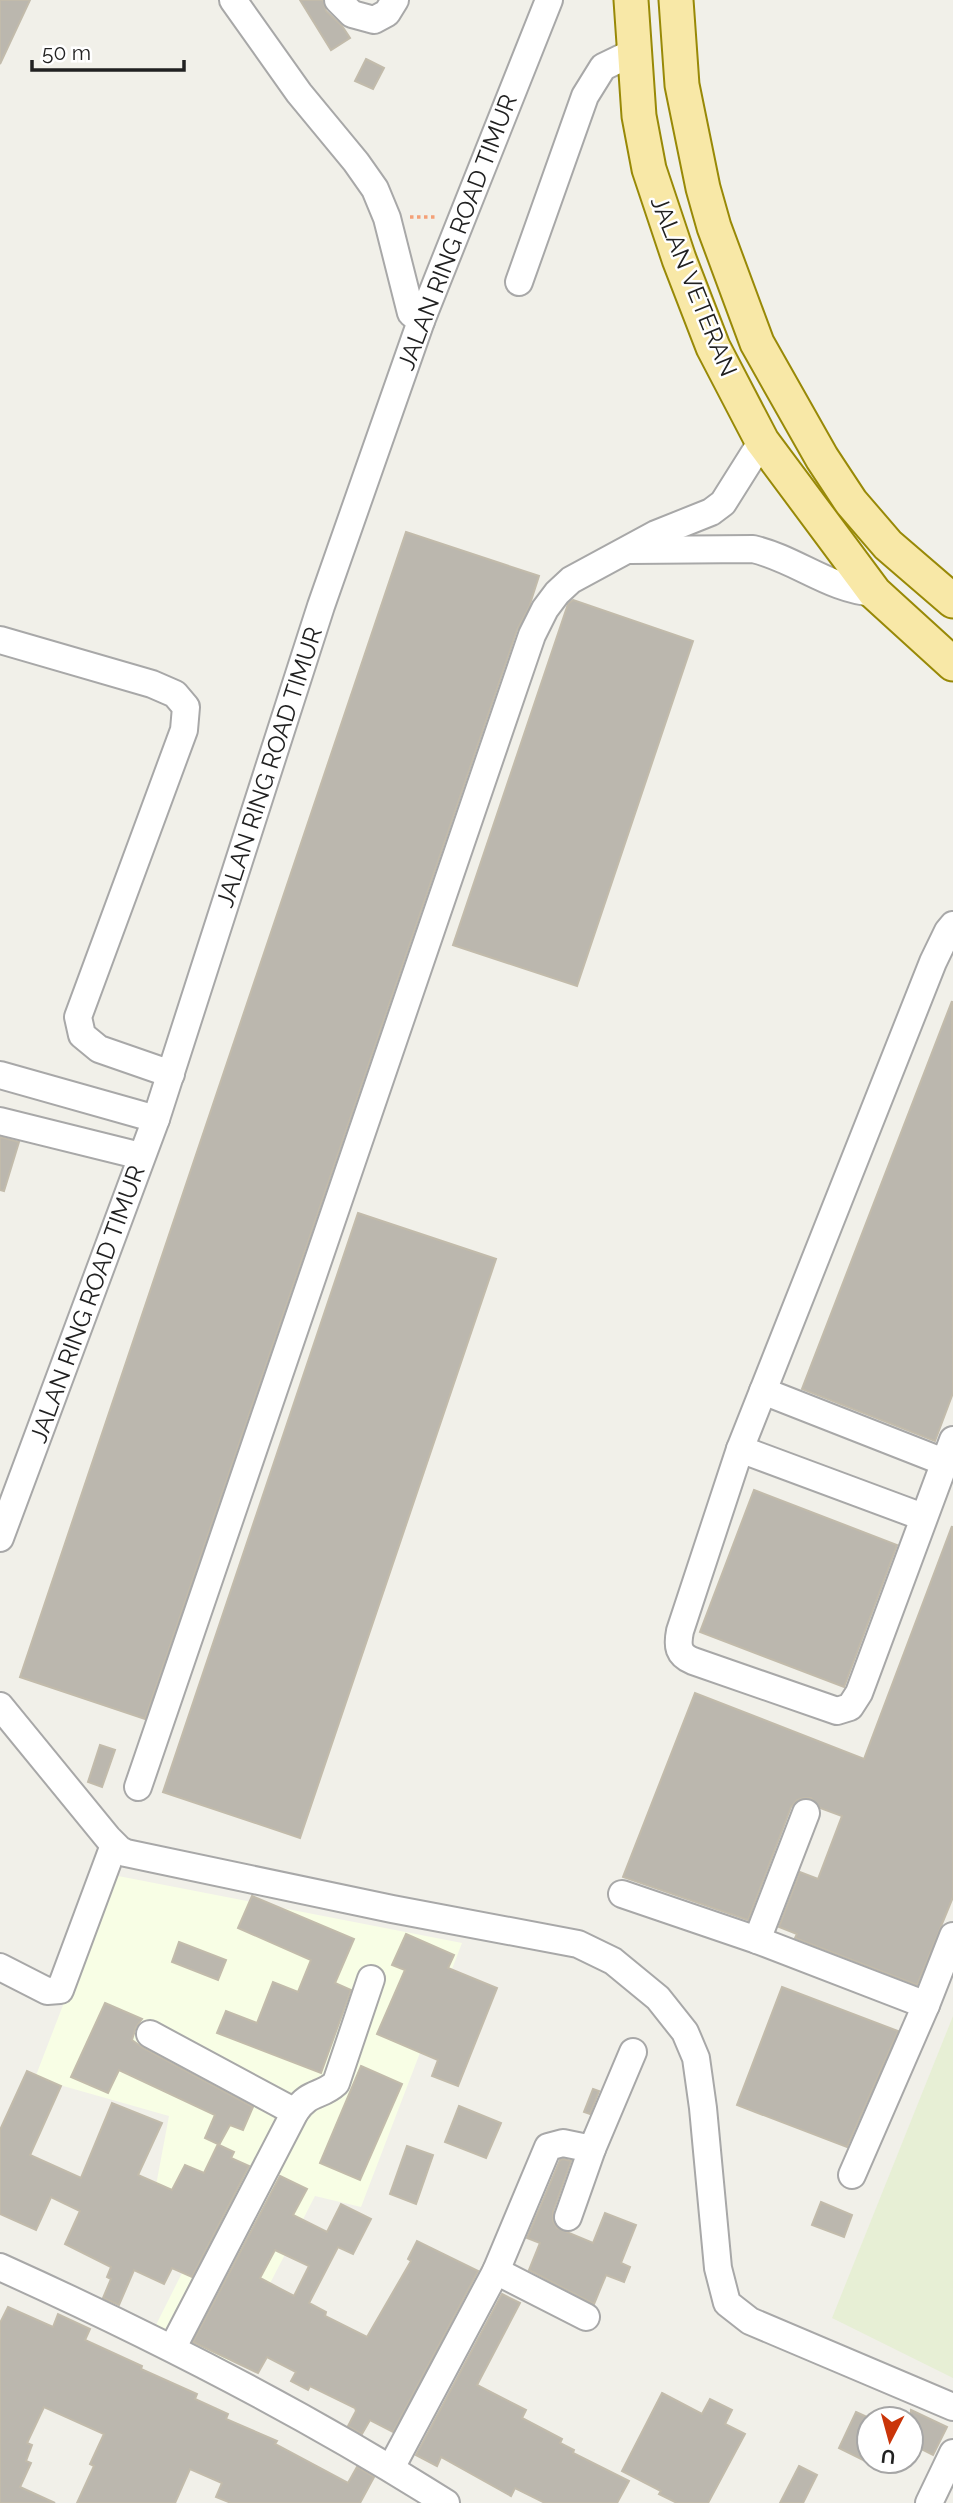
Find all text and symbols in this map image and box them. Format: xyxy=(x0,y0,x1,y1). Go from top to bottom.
scale bar xyxy=(32,28,184,72)
text: 50 m xyxy=(42,40,91,65)
street label: JALAN RING ROAD TIMUR xyxy=(391,90,523,374)
street label: JALAN VETERAN xyxy=(645,192,743,380)
street label: JALAN RING ROAD TIMUR xyxy=(210,623,328,911)
street label: JALAN RING ROAD TIMUR xyxy=(23,1161,151,1447)
north arrow xyxy=(855,2405,925,2475)
text: U xyxy=(880,2445,896,2469)

